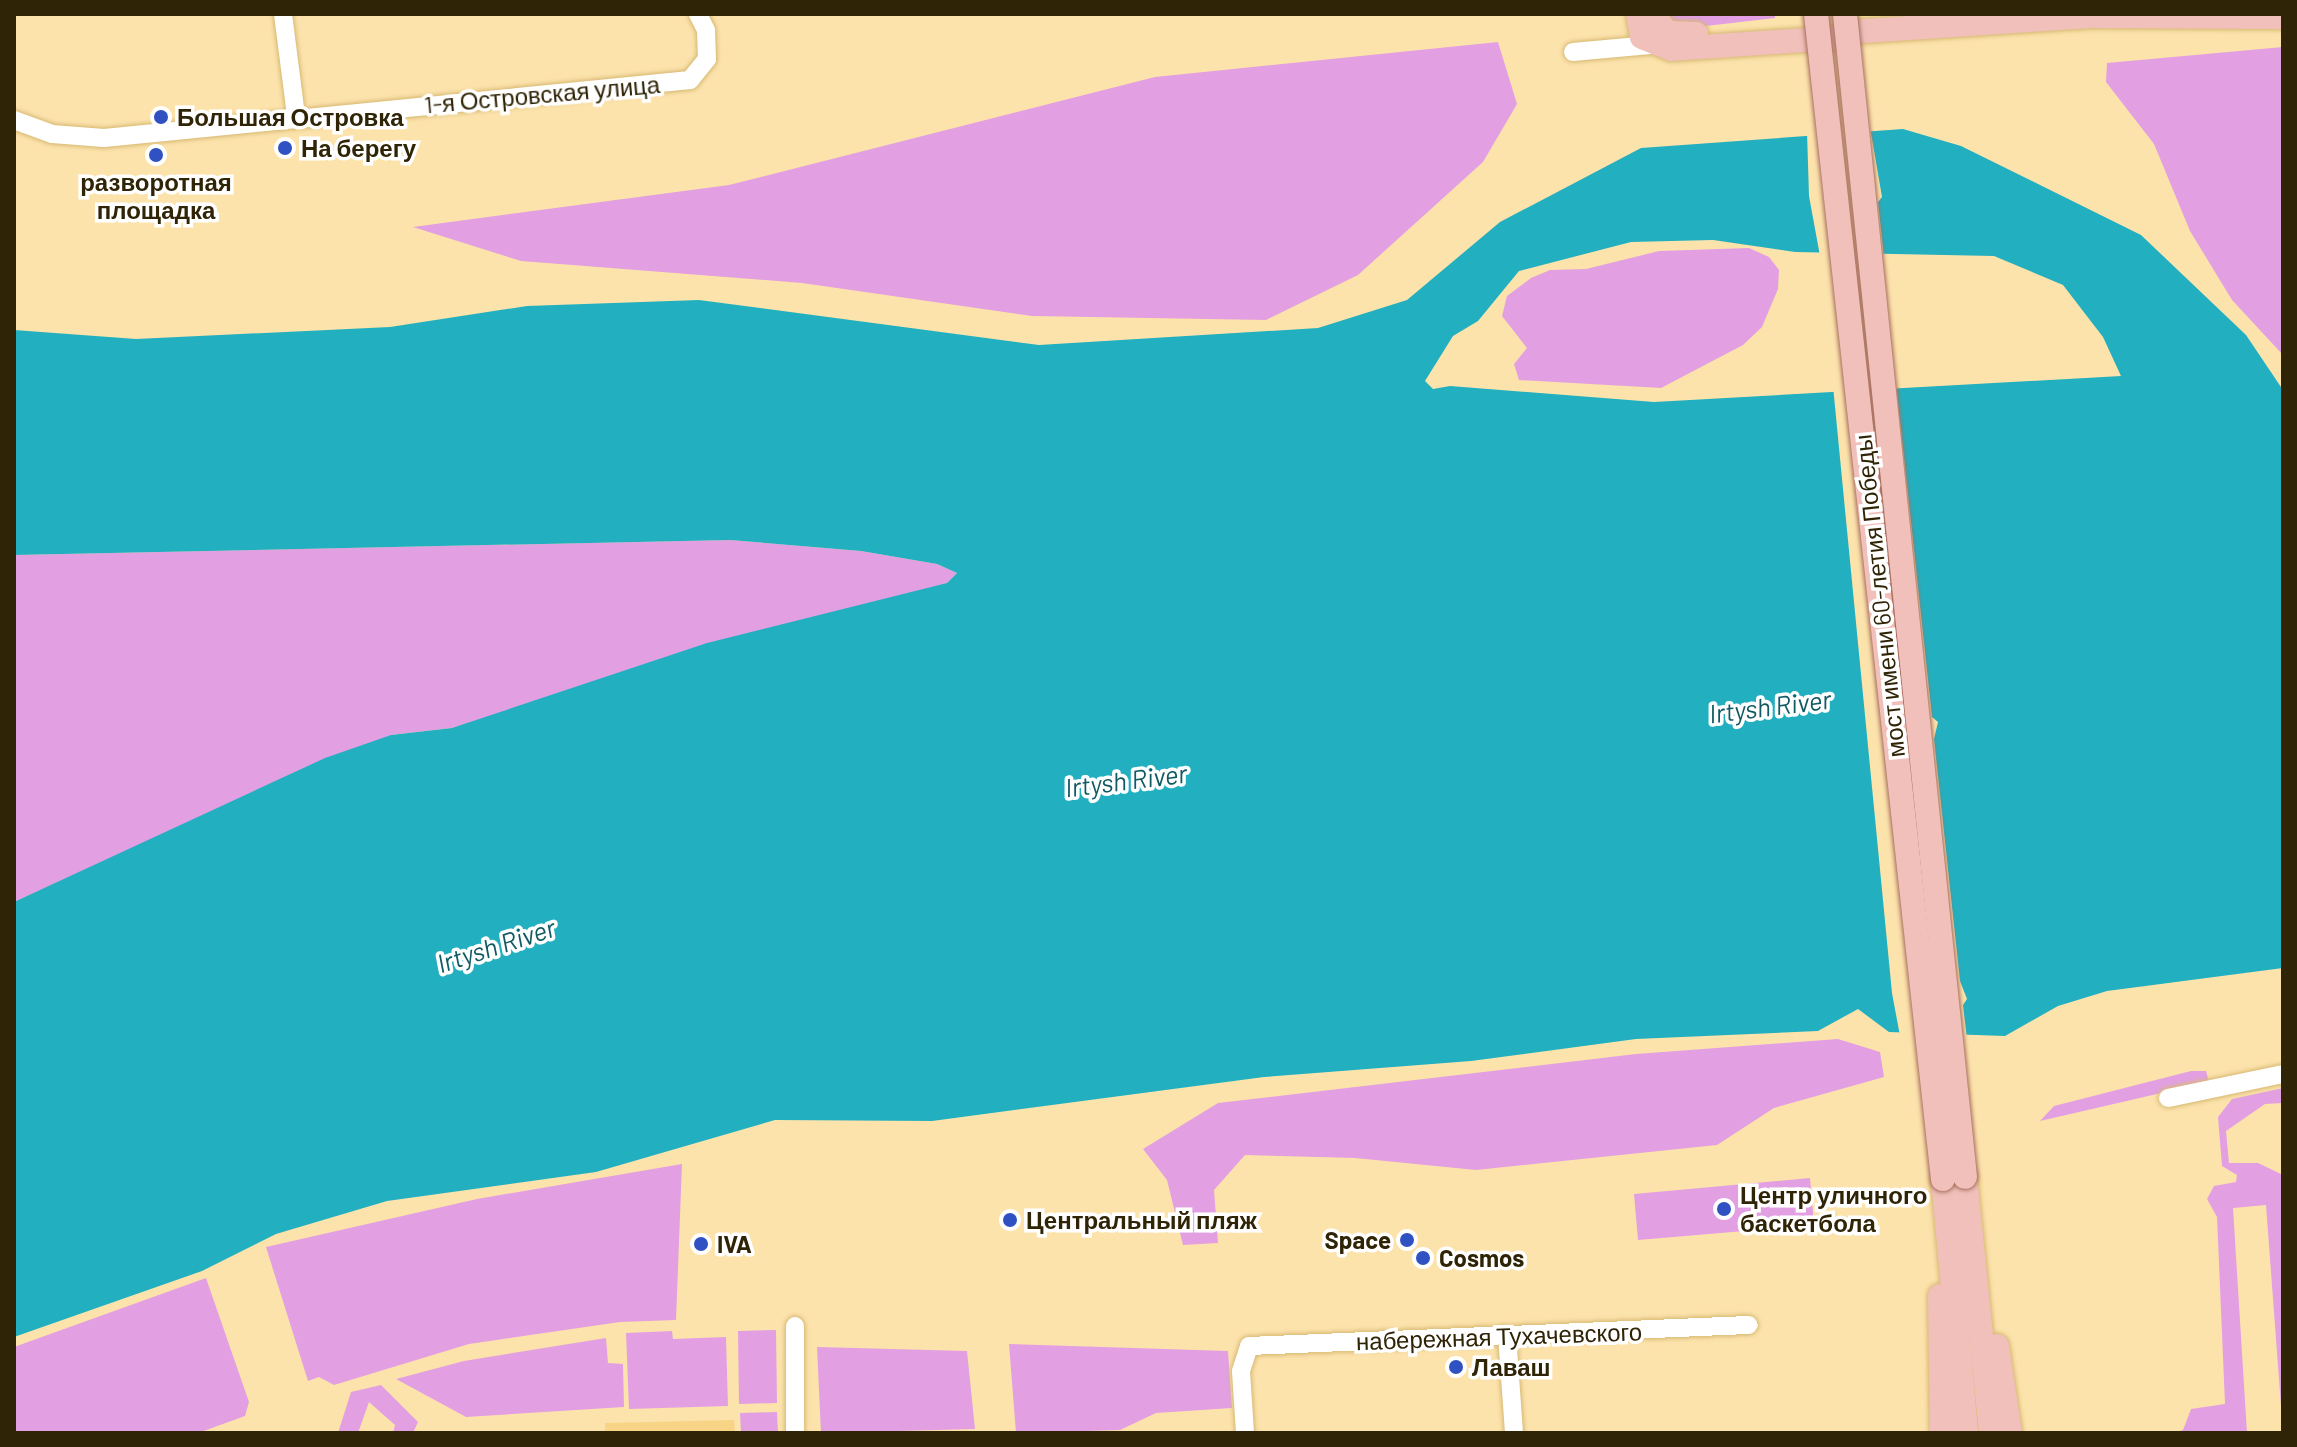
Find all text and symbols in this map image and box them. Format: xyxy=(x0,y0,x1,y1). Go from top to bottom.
street label: 1-я Островская улица xyxy=(423,69,661,119)
place label: Большая Островка xyxy=(177,103,404,131)
marker: Большая Островка xyxy=(152,108,170,126)
place label: На берегу xyxy=(301,134,416,162)
marker: На берегу xyxy=(276,139,294,157)
marker: разворотная площадка xyxy=(147,146,165,164)
place label: разворотная площадка xyxy=(80,168,232,224)
street label: мост имени 60-летия Победы xyxy=(1848,433,1910,759)
water label: Irtysh River xyxy=(1707,683,1833,729)
water label: Irtysh River xyxy=(1063,757,1189,803)
water label: Irtysh River xyxy=(433,911,559,979)
place label: Центр уличного баскетбола xyxy=(1740,1181,1927,1237)
marker: Центр уличного баскетбола xyxy=(1715,1200,1733,1218)
place label: Центральный пляж xyxy=(1026,1206,1257,1234)
marker: Центральный пляж xyxy=(1001,1211,1019,1229)
place label: Space xyxy=(1325,1226,1391,1254)
place label: IVA xyxy=(717,1230,752,1258)
marker: Space xyxy=(1398,1231,1416,1249)
marker: IVA xyxy=(692,1235,710,1253)
place label: Cosmos xyxy=(1439,1244,1524,1272)
marker: Cosmos xyxy=(1414,1249,1432,1267)
street label: набережная Тухачевского xyxy=(1355,1317,1643,1355)
place label: Лаваш xyxy=(1472,1353,1551,1381)
marker: Лаваш xyxy=(1447,1358,1465,1376)

